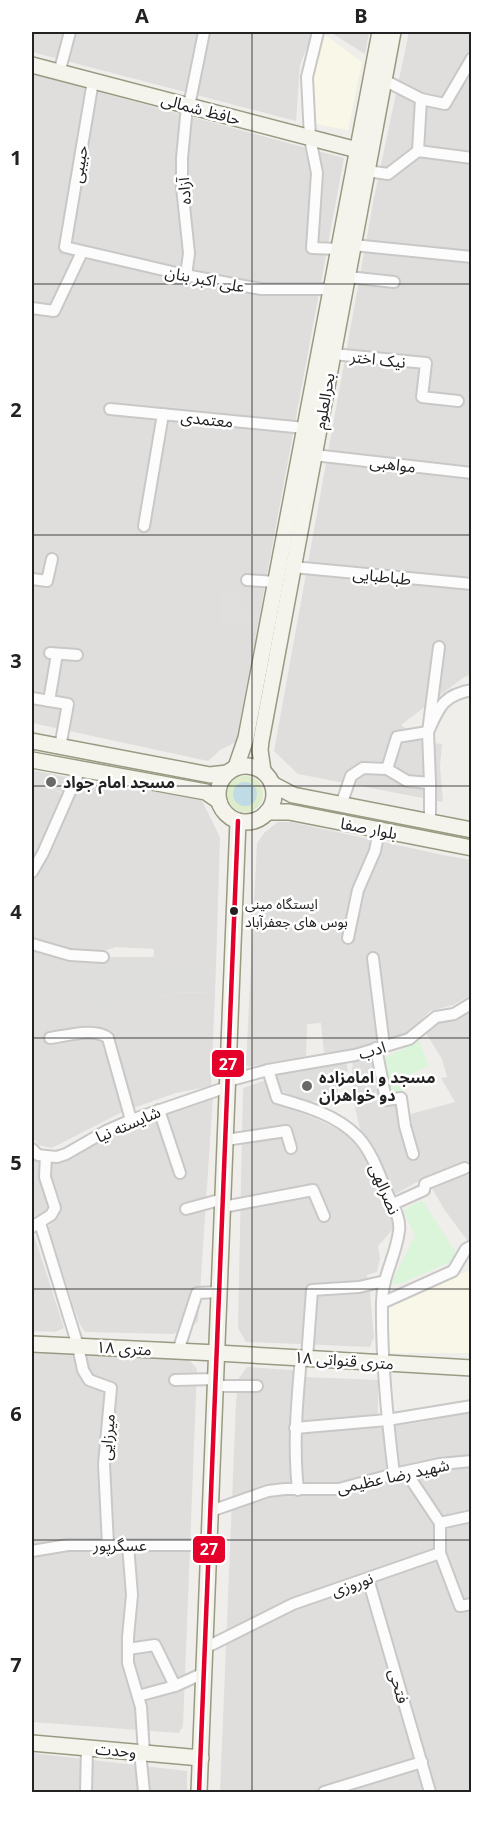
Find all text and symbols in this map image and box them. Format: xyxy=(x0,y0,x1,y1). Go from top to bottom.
text: A xyxy=(135,2,149,29)
text: B xyxy=(354,2,368,29)
street label: حافظ شمالی xyxy=(159,88,243,130)
street label: حبیبی xyxy=(65,143,93,185)
text: 1 xyxy=(10,144,22,171)
street label: آزاده xyxy=(172,175,196,205)
street label: علی اکبر بنان xyxy=(163,261,247,297)
street label: نیک اختر xyxy=(348,345,407,373)
street label: بحرالعلوم xyxy=(308,371,342,431)
text: 2 xyxy=(10,396,22,423)
street label: معتمدی xyxy=(180,405,234,433)
street label: مواهبی xyxy=(369,450,417,478)
street label: طباطبایی xyxy=(352,562,412,590)
text: 3 xyxy=(10,647,22,674)
place label: مسجد امام جواد xyxy=(63,771,175,794)
marker: مسجد امام جواد xyxy=(44,775,58,789)
street label: بلوار صفا xyxy=(339,812,399,844)
place label: ایستگاه مینی بوس های جعفرآباد xyxy=(245,894,348,931)
text: 4 xyxy=(10,898,22,925)
marker: ایستگاه مینی بوس های جعفرآباد xyxy=(228,905,240,917)
street label: ادب xyxy=(356,1036,388,1064)
line badge: 27 xyxy=(211,1049,245,1078)
text: 27 xyxy=(219,1053,237,1075)
place label: مسجد و امامزاده دو خواهران xyxy=(319,1066,436,1106)
marker: مسجد و امامزاده دو خواهران xyxy=(300,1079,314,1093)
street label: شایسته نیا xyxy=(92,1101,164,1147)
text: 5 xyxy=(10,1149,22,1176)
street label: نصرالهی xyxy=(364,1160,406,1218)
street label: ۱۸ متری xyxy=(96,1336,152,1360)
street label: ۱۸ متری قنواتی xyxy=(293,1346,395,1374)
text: 6 xyxy=(10,1400,22,1427)
street label: میرزایی xyxy=(94,1413,120,1461)
street label: شهید رضا عظیمی xyxy=(335,1453,451,1499)
street label: عسگرپور xyxy=(92,1534,147,1556)
line badge: 27 xyxy=(192,1535,226,1564)
text: 27 xyxy=(200,1538,218,1560)
street label: نوروزی xyxy=(328,1567,376,1601)
text: 7 xyxy=(10,1651,22,1678)
street label: فتحی xyxy=(384,1666,414,1706)
street label: وحدت xyxy=(95,1737,137,1763)

